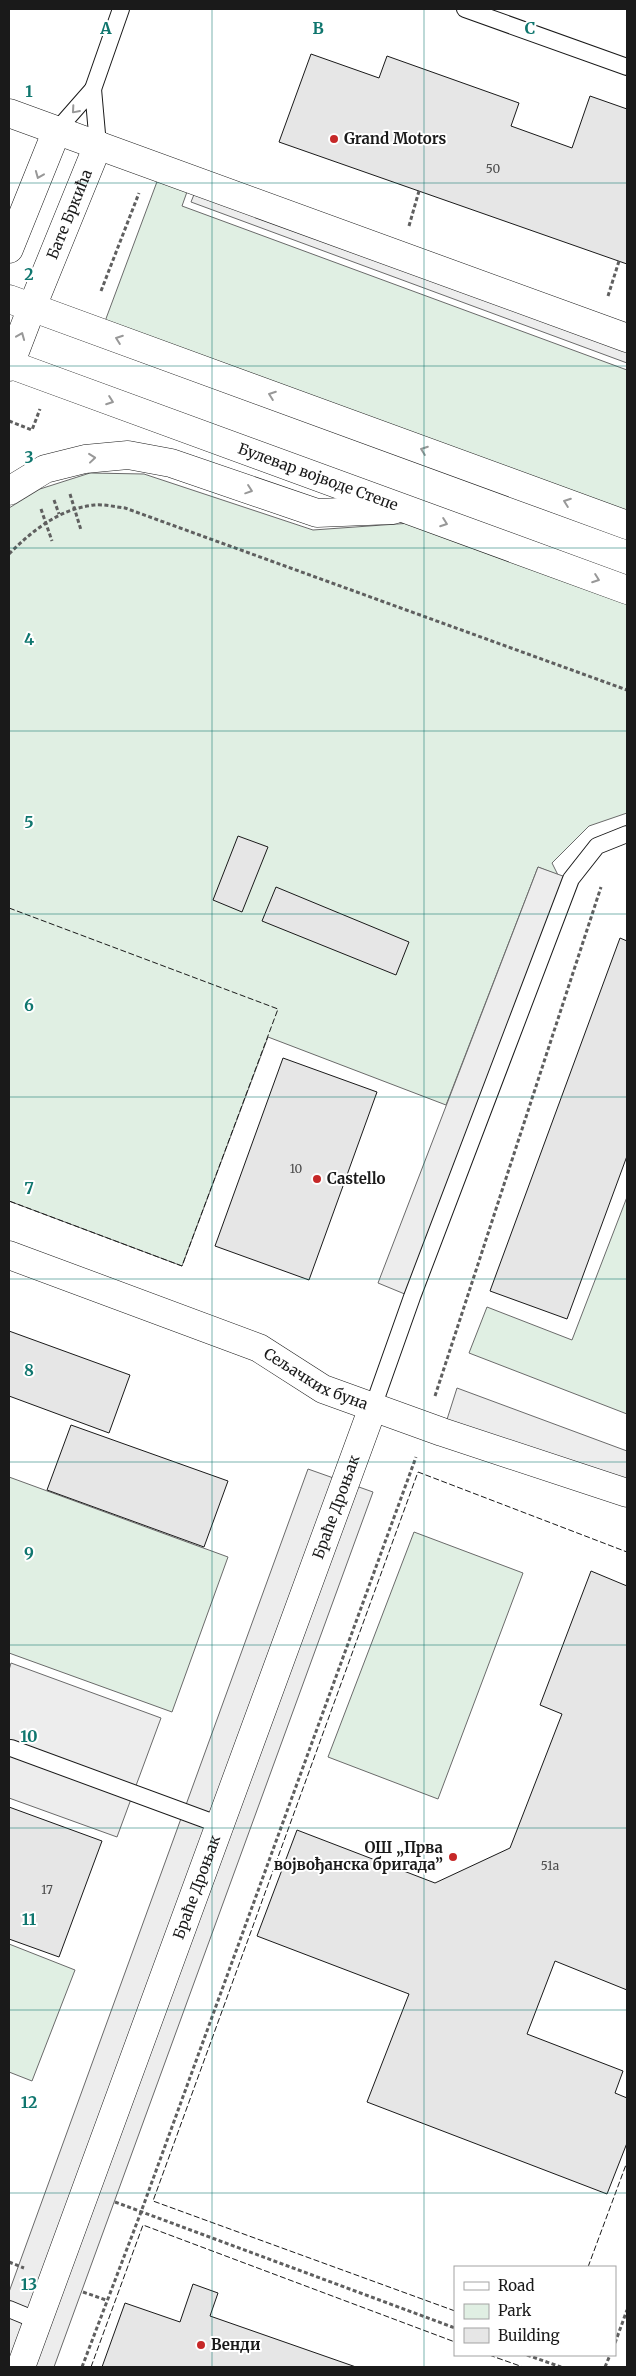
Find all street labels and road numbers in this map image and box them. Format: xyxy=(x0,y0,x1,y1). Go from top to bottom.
street label: Бате Бркића xyxy=(42,166,96,262)
street label: Булевар војводе Степе xyxy=(235,439,401,515)
street label: Сељачких буна xyxy=(260,1344,371,1413)
street label: Браће Дроњак xyxy=(308,1452,364,1562)
street label: Браће Дроњак xyxy=(169,1832,224,1942)

